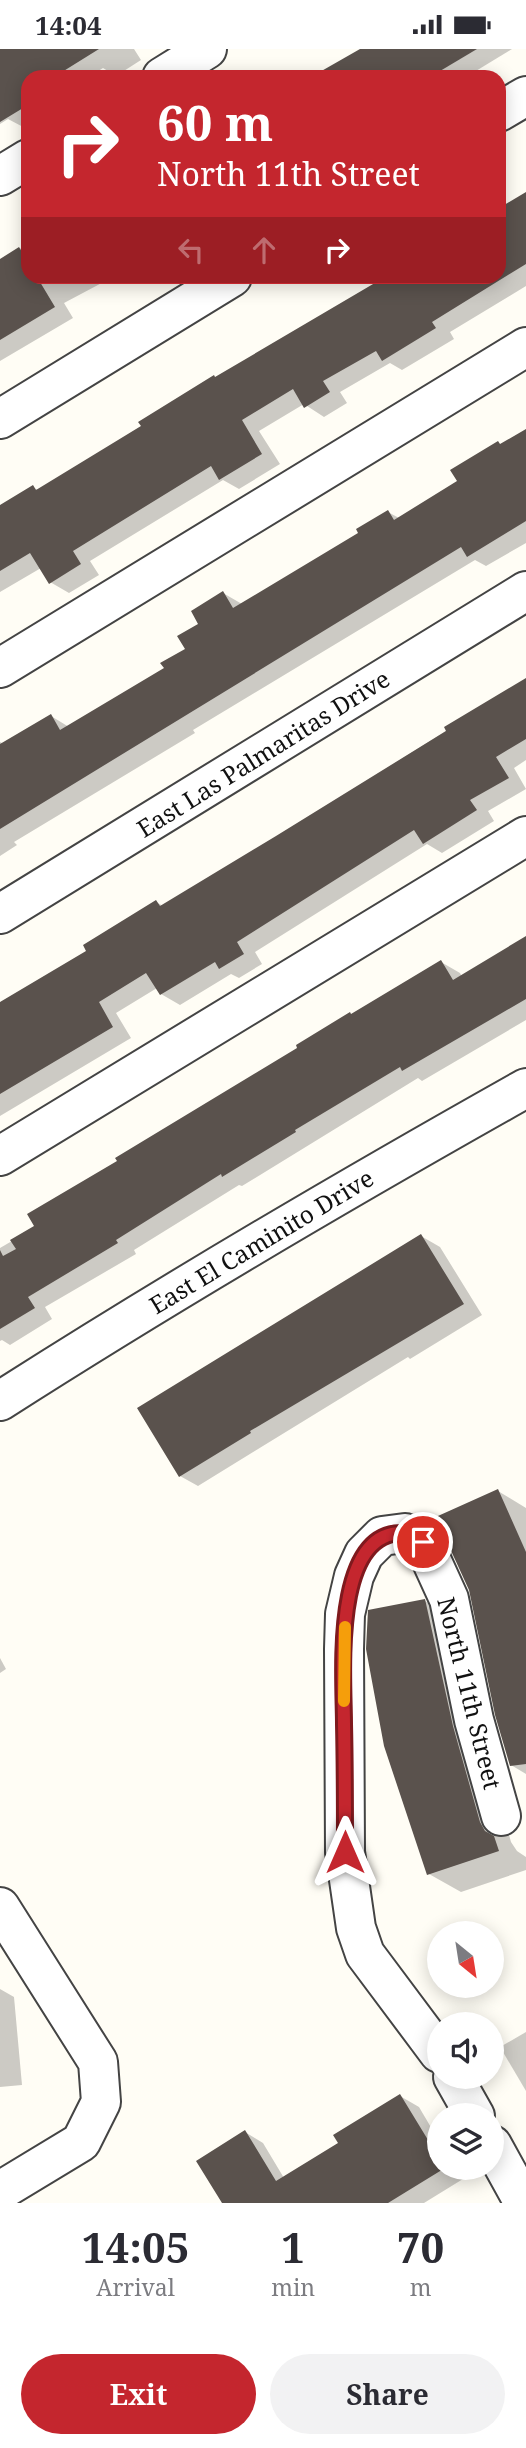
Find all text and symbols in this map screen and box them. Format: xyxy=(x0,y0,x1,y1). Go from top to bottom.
text: 14:04 xyxy=(35,7,102,43)
text: 60 m xyxy=(157,89,273,155)
icon: right xyxy=(42,98,133,189)
text: North 11th Street xyxy=(157,152,420,195)
icon: left xyxy=(172,231,210,269)
icon: ahead xyxy=(245,231,283,269)
icon: right xyxy=(318,231,356,269)
street label: East Las Palmaritas Drive xyxy=(130,662,396,844)
street label: East El Caminito Drive xyxy=(143,1161,379,1321)
pin xyxy=(393,1512,453,1572)
icon: arrive xyxy=(404,1523,442,1561)
street label: North 11th Street xyxy=(430,1593,510,1793)
position arrow xyxy=(308,1815,382,1889)
north arrow xyxy=(427,1921,504,1999)
map controls xyxy=(427,1921,504,2180)
button: sound xyxy=(427,2012,504,2089)
button: layers xyxy=(427,2103,504,2180)
text: 14:05 xyxy=(82,2218,189,2275)
text: 1 xyxy=(281,2218,305,2275)
text: 70 xyxy=(397,2218,444,2275)
text: Arrival xyxy=(96,2271,175,2303)
text: min xyxy=(271,2271,315,2303)
text: m xyxy=(410,2271,431,2303)
button: Exit xyxy=(21,2354,256,2434)
button: Share xyxy=(270,2354,505,2434)

